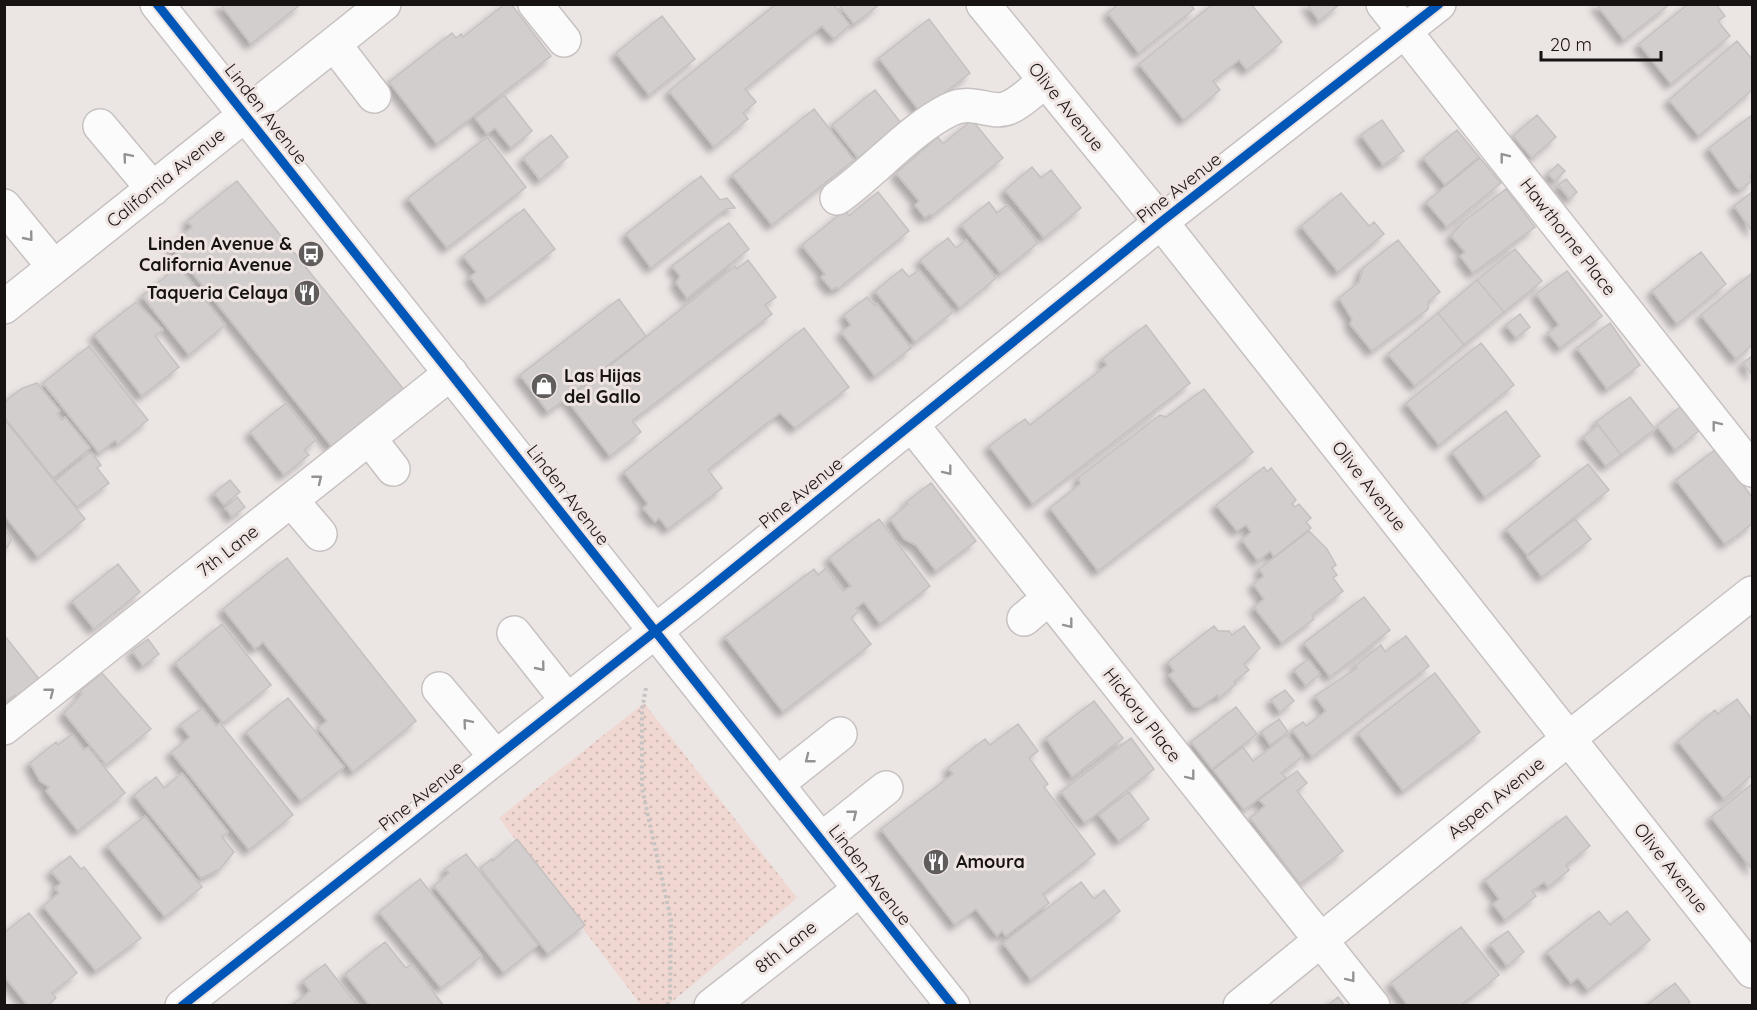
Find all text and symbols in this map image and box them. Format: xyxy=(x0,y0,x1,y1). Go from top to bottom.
scale bar xyxy=(1541,24,1661,62)
text: 20 m xyxy=(1550,33,1592,56)
street label: Olive Avenue xyxy=(1024,58,1109,156)
street label: Linden Avenue xyxy=(220,59,313,169)
street label: California Avenue xyxy=(102,123,230,232)
street label: Pine Avenue xyxy=(1132,147,1226,228)
one-way arrow xyxy=(1500,152,1511,163)
one-way arrow xyxy=(123,153,134,164)
street label: Hawthorne Place xyxy=(1515,173,1622,300)
one-way arrow xyxy=(22,230,33,241)
place label: Linden Avenue & California Avenue xyxy=(139,232,292,276)
bus stop icon: Linden Avenue & California Avenue xyxy=(296,239,326,269)
restaurant icon: Taqueria Celaya xyxy=(292,278,322,308)
place label: Taqueria Celaya xyxy=(146,281,288,304)
place label: Las Hijas del Gallo xyxy=(564,364,642,408)
shop icon: Las Hijas del Gallo xyxy=(529,371,559,401)
one-way arrow xyxy=(1713,420,1724,431)
street label: Olive Avenue xyxy=(1327,436,1412,535)
street label: Linden Avenue xyxy=(522,440,615,550)
street label: Pine Avenue xyxy=(754,452,847,534)
one-way arrow xyxy=(940,464,951,475)
one-way arrow xyxy=(311,475,322,486)
street label: 7th Lane xyxy=(192,520,263,582)
one-way arrow xyxy=(1062,617,1073,628)
one-way arrow xyxy=(533,660,544,671)
street label: Hickory Place xyxy=(1098,663,1186,767)
one-way arrow xyxy=(44,688,55,699)
one-way arrow xyxy=(463,719,474,730)
one-way arrow xyxy=(804,751,815,762)
street label: Aspen Avenue xyxy=(1443,752,1549,844)
street label: Pine Avenue xyxy=(374,755,468,836)
one-way arrow xyxy=(1183,770,1194,781)
one-way arrow xyxy=(846,811,857,822)
street label: Olive Avenue xyxy=(1629,818,1714,917)
street label: Linden Avenue xyxy=(824,820,917,930)
restaurant icon: Amoura xyxy=(921,847,951,877)
place label: Amoura xyxy=(956,850,1025,873)
street label: 8th Lane xyxy=(750,915,821,978)
one-way arrow xyxy=(1344,971,1355,982)

